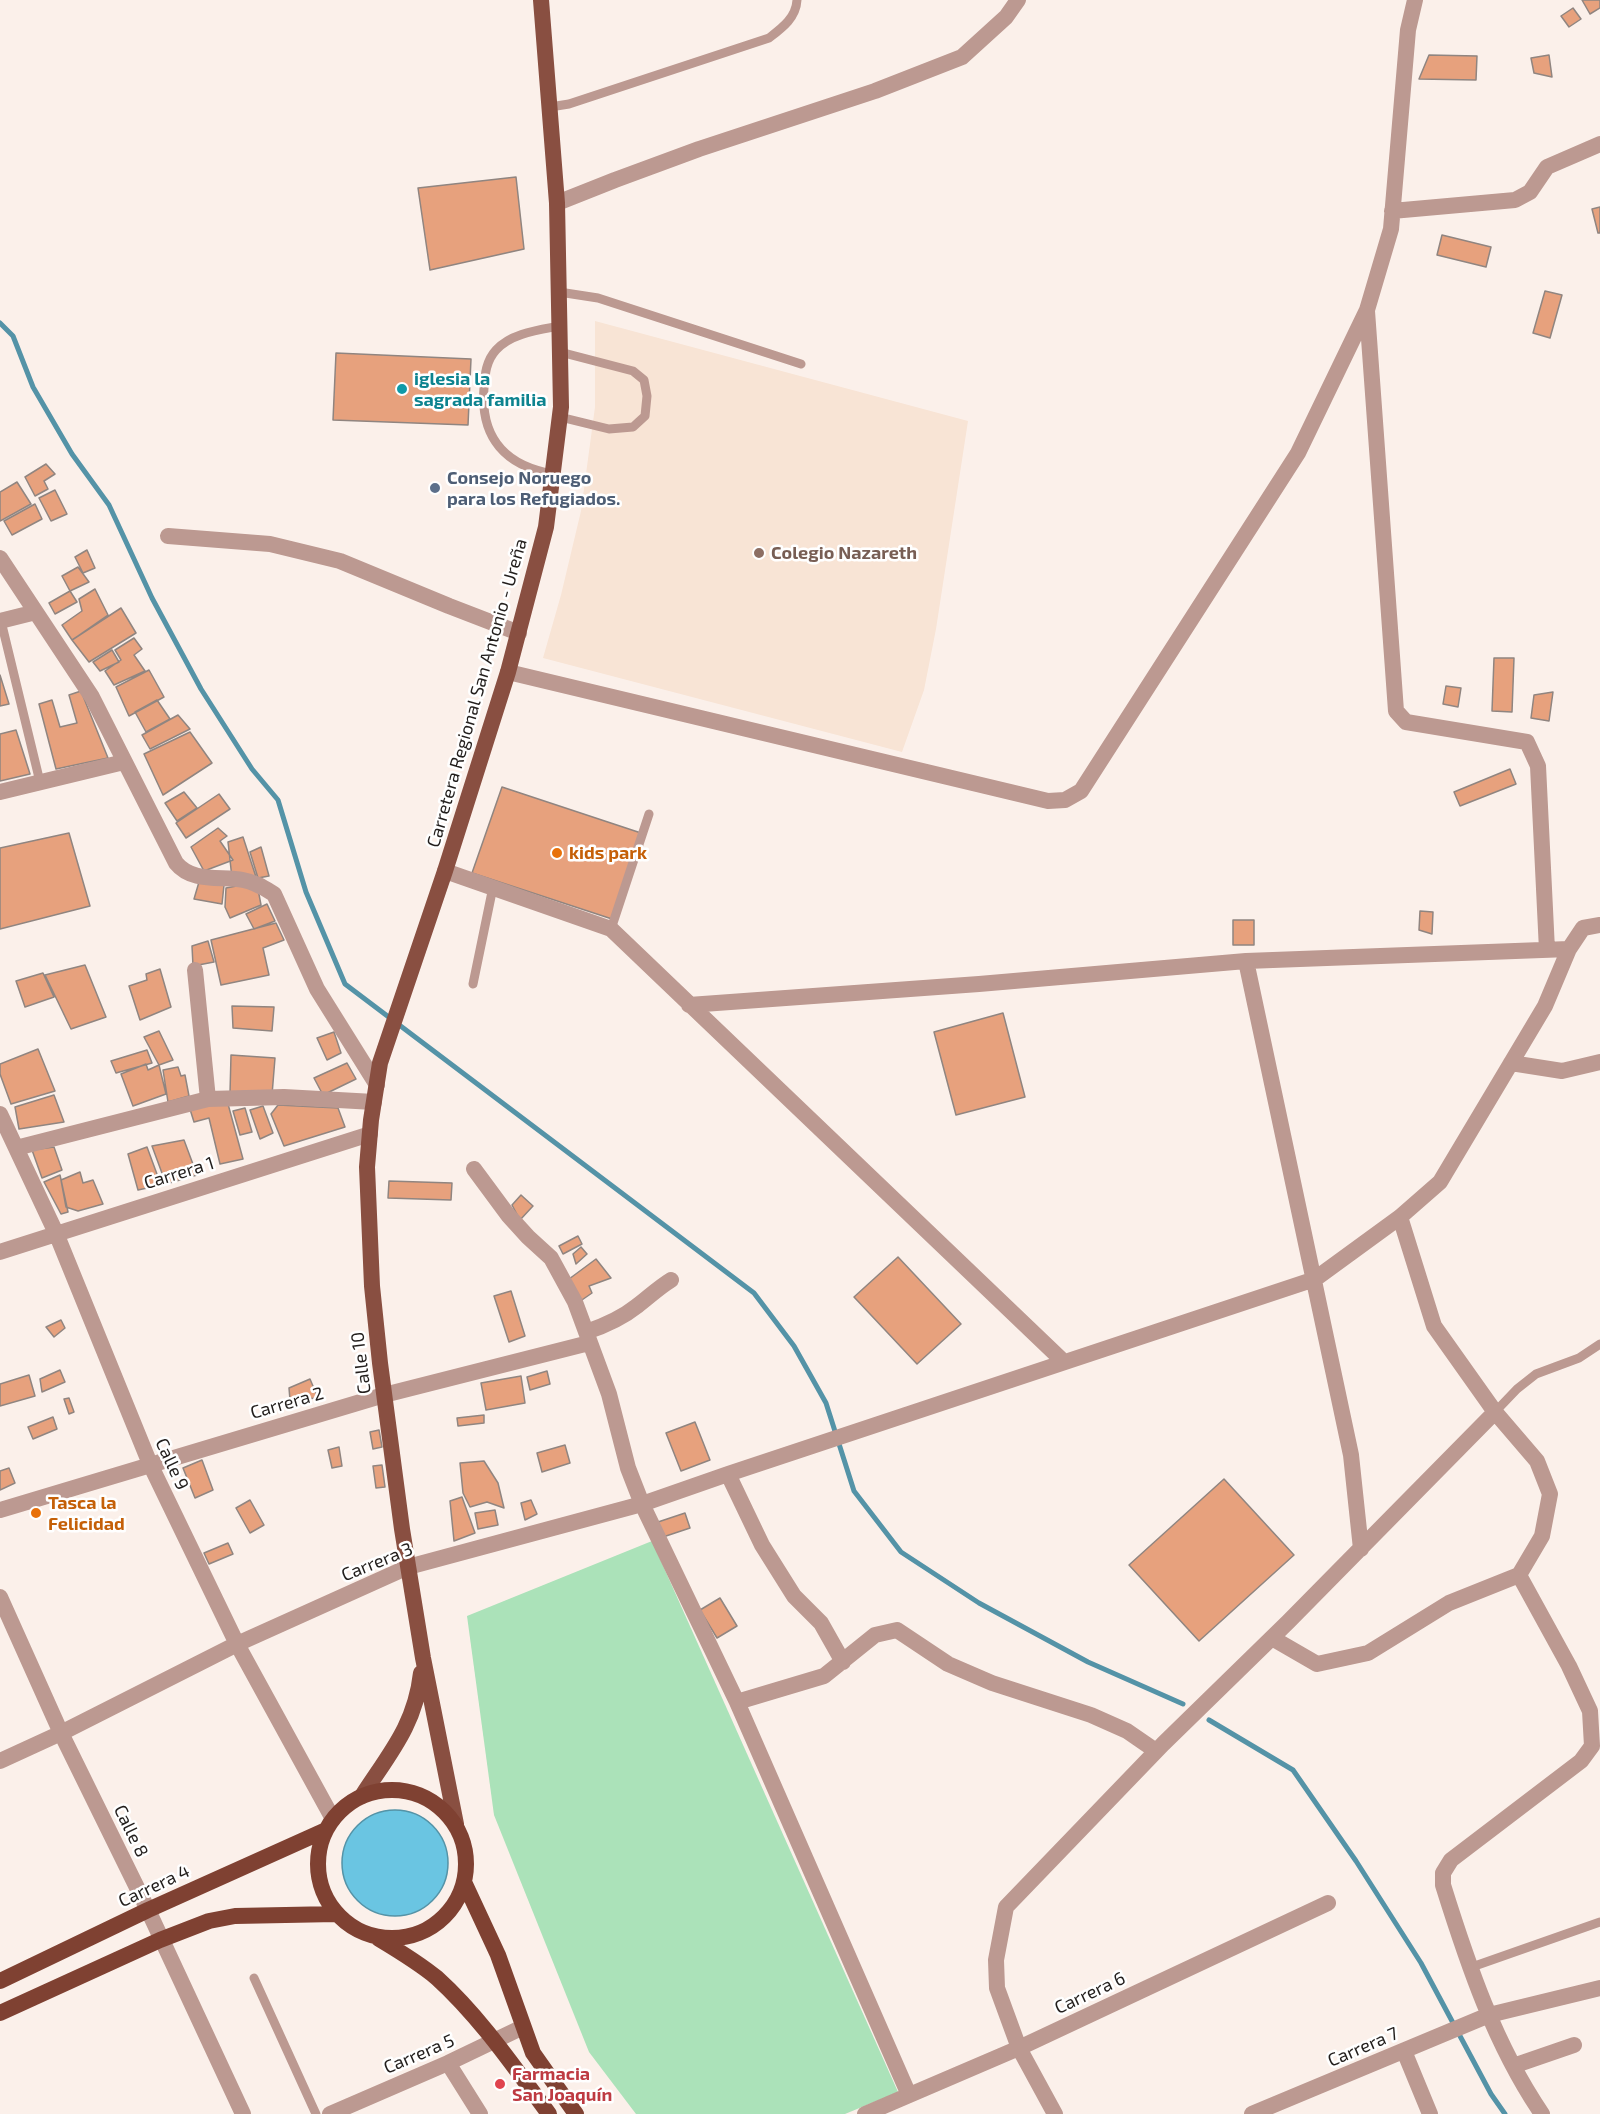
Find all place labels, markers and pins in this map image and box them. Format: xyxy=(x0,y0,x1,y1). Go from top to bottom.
place label: iglesia la sagrada familia xyxy=(414,368,547,410)
marker: iglesia la sagrada familia xyxy=(395,382,409,396)
place label: Consejo Noruego para los Refugiados. xyxy=(447,467,620,510)
marker: Consejo Noruego para los Refugiados. xyxy=(428,481,442,495)
place label: Colegio Nazareth xyxy=(771,542,917,564)
marker: Colegio Nazareth xyxy=(752,546,766,560)
place label: kids park xyxy=(569,842,647,864)
marker: kids park xyxy=(550,846,564,860)
place label: Tasca la Felicidad xyxy=(48,1492,125,1534)
marker: Tasca la Felicidad xyxy=(29,1506,43,1520)
place label: Farmacia San Joaquín xyxy=(512,2063,612,2106)
marker: Farmacia San Joaquín xyxy=(493,2077,507,2091)

